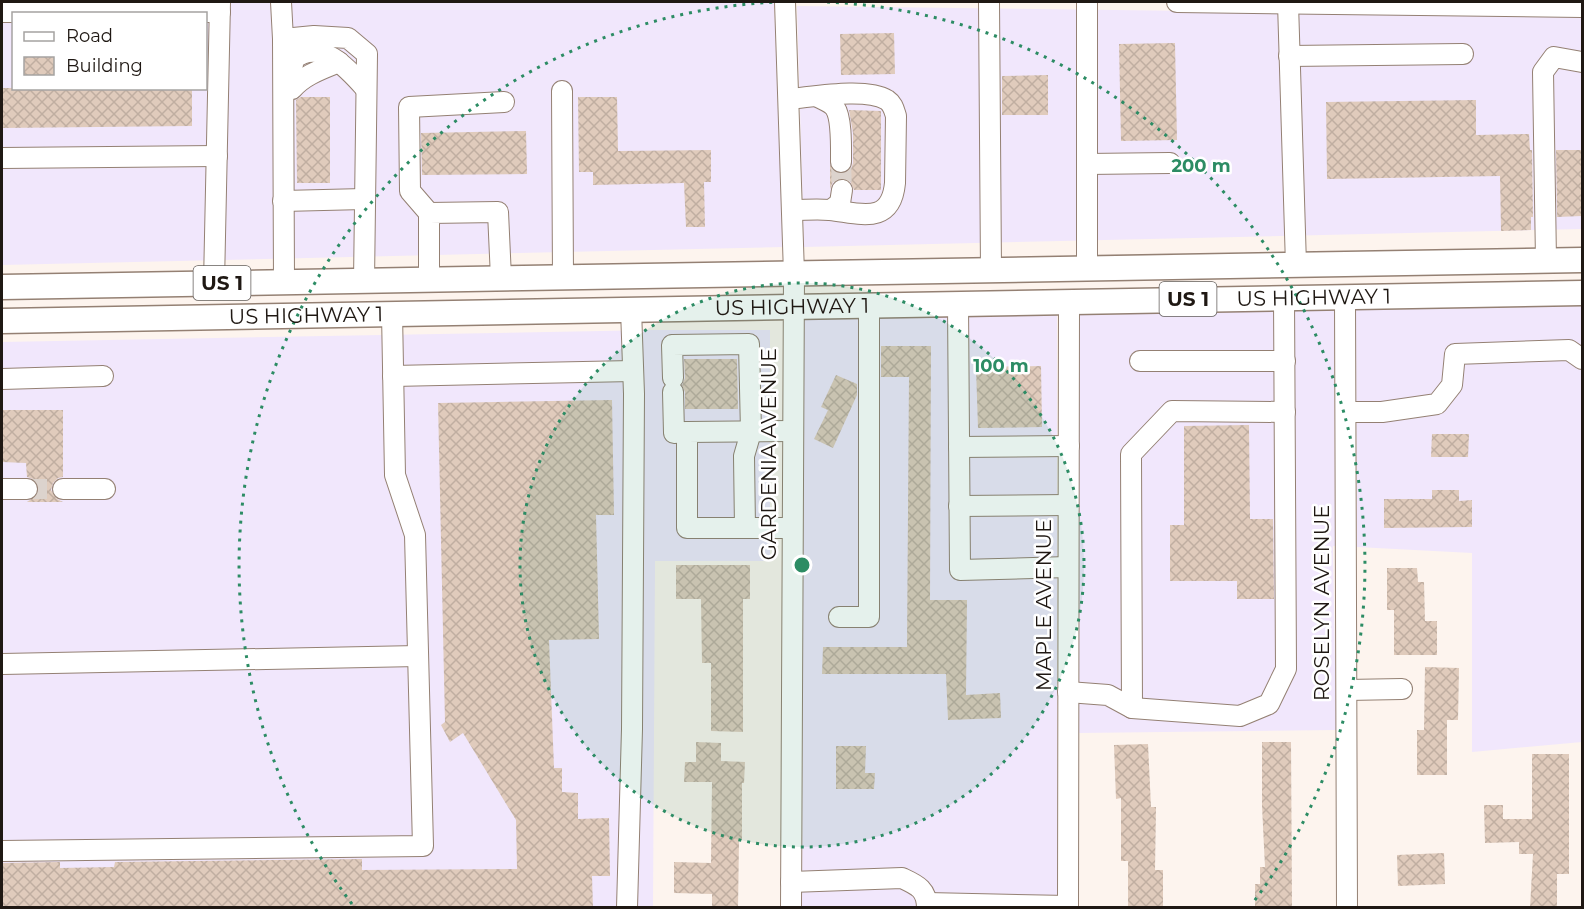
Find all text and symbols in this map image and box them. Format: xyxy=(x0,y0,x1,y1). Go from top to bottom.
legend xyxy=(12,12,207,90)
text: Road xyxy=(66,25,113,47)
text: Building xyxy=(66,55,143,77)
text: 200 m xyxy=(1171,155,1231,177)
road number: US 1 xyxy=(194,266,250,300)
road number: US 1 xyxy=(1160,282,1216,316)
street label: US HIGHWAY 1 xyxy=(1236,283,1391,311)
street label: US HIGHWAY 1 xyxy=(714,293,869,320)
street label: US HIGHWAY 1 xyxy=(228,301,383,329)
street label: GARDENIA AVENUE xyxy=(756,348,781,560)
text: 100 m xyxy=(973,355,1029,377)
street label: ROSELYN AVENUE xyxy=(1309,505,1334,701)
street label: MAPLE AVENUE xyxy=(1031,519,1056,691)
centre of rings xyxy=(792,555,812,575)

